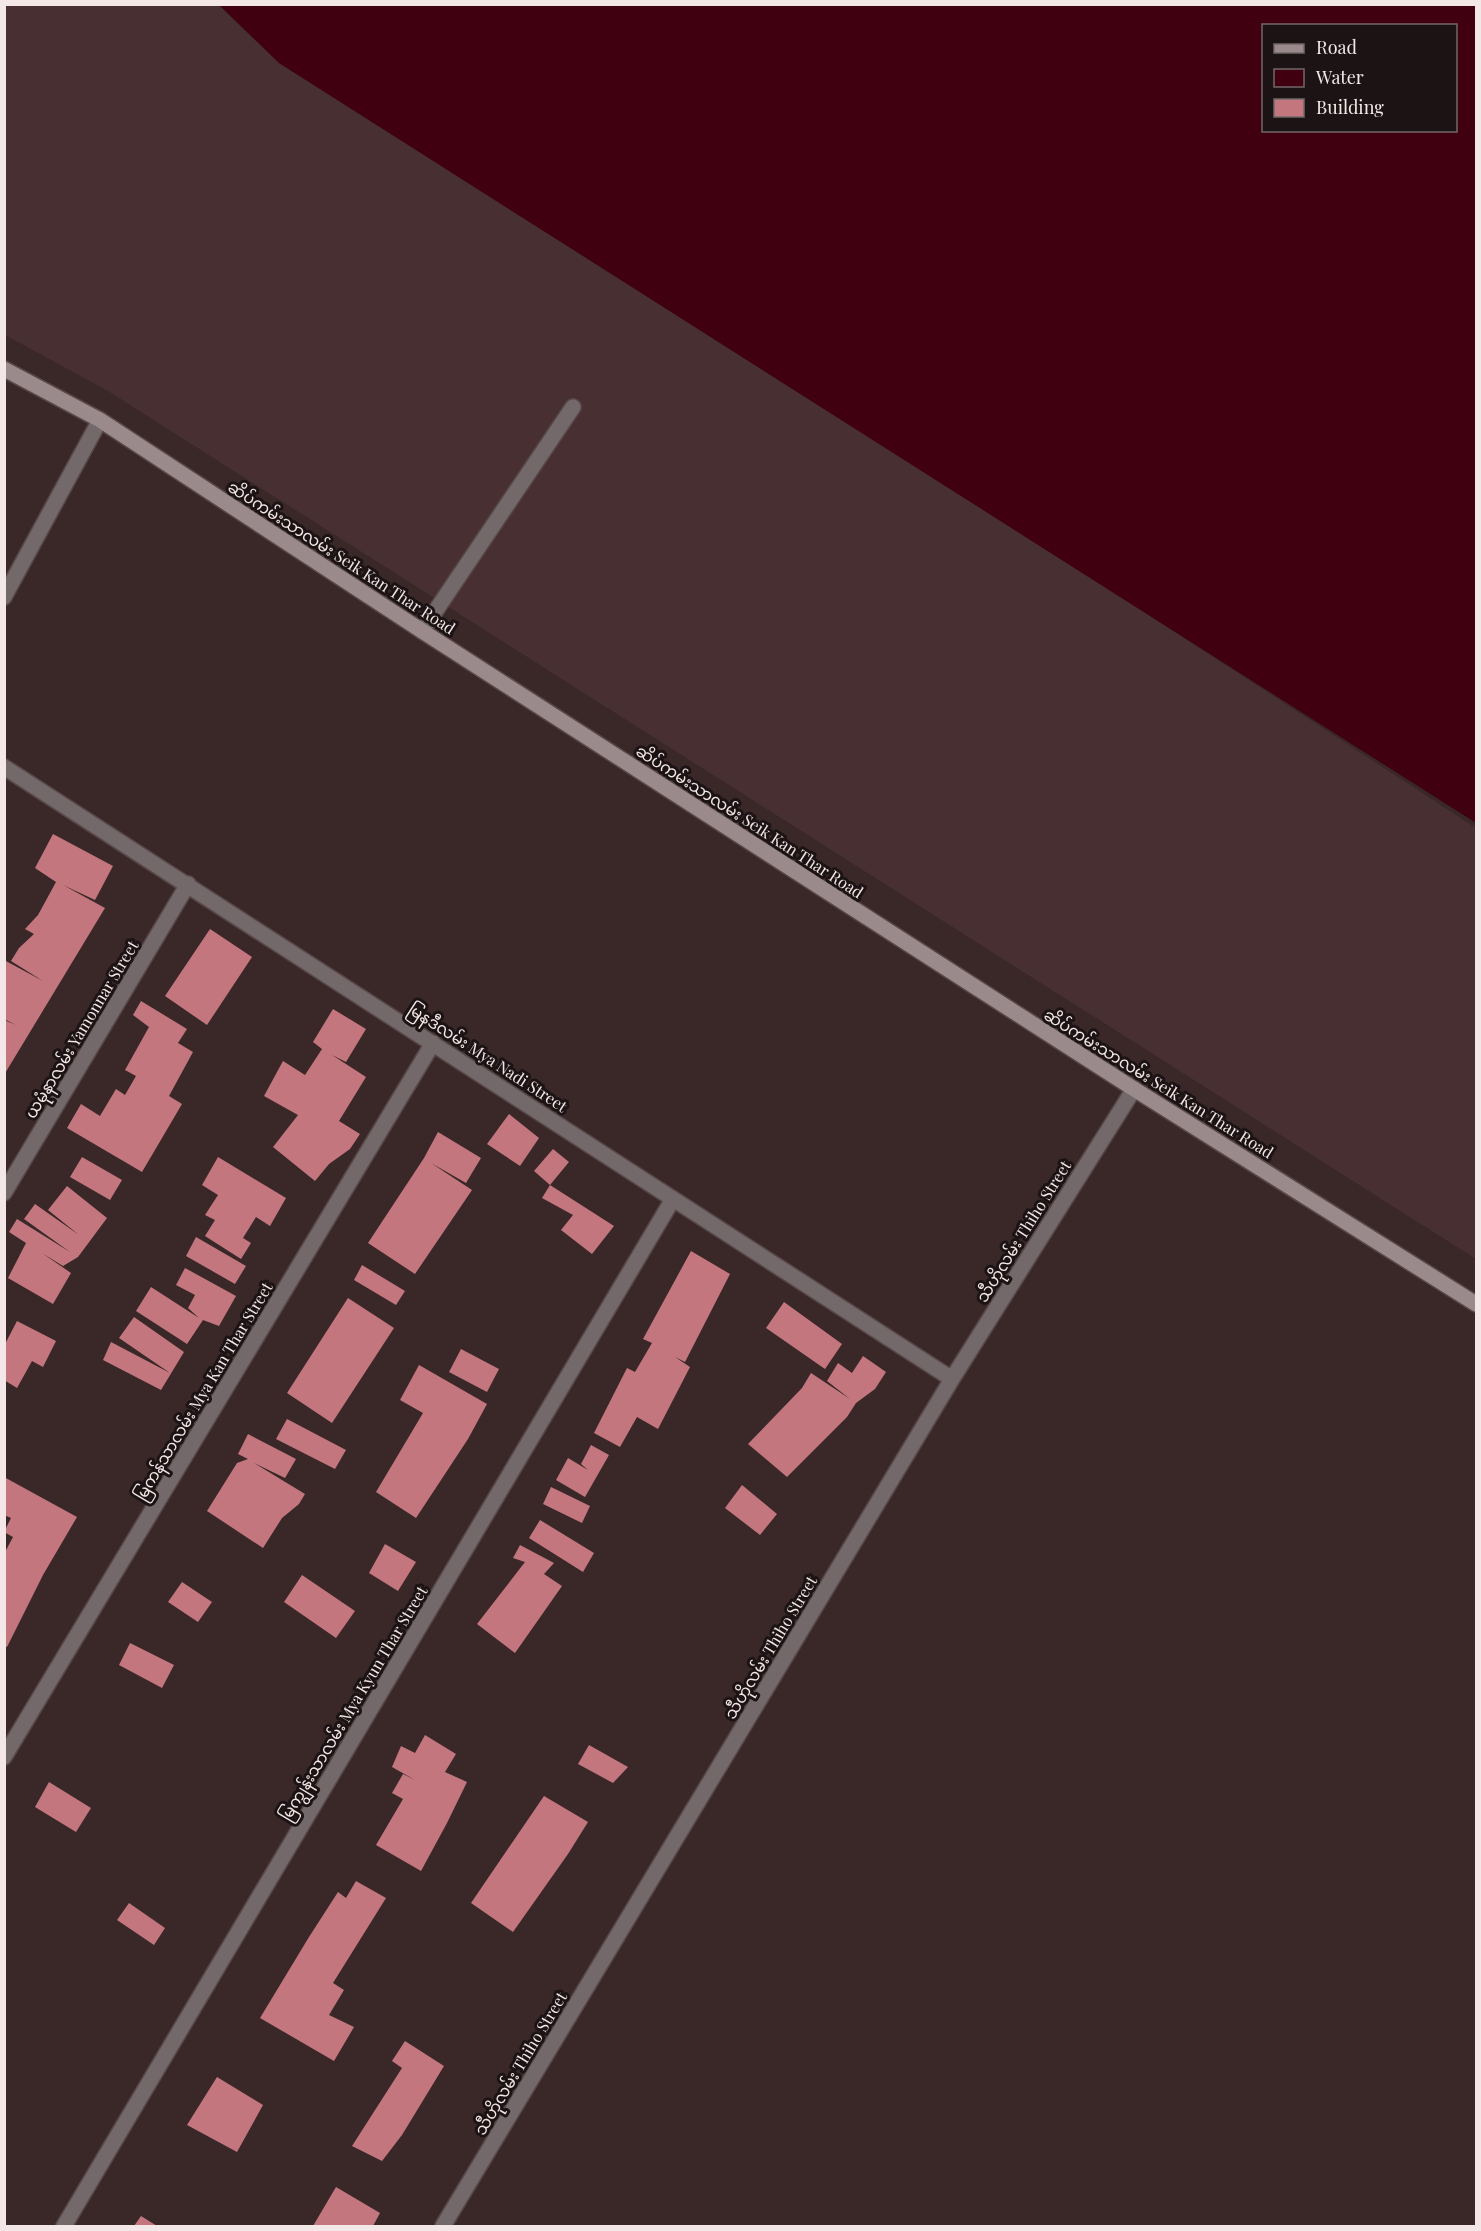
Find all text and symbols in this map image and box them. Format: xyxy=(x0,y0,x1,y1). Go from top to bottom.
legend xyxy=(1262,24,1457,132)
text: Road xyxy=(1316,35,1357,59)
text: Water xyxy=(1315,65,1364,89)
text: Building xyxy=(1316,95,1384,119)
street label: ဆိပ်ကမ်းသာလမ်း Seik Kan Thar Road xyxy=(224,476,460,638)
street label: ဆိပ်ကမ်းသာလမ်း Seik Kan Thar Road xyxy=(632,740,868,902)
street label: ယမုံနာလမ်း Yamonnar Street xyxy=(20,936,147,1124)
street label: မြနဒီလမ်း Mya Nadi Street xyxy=(402,998,572,1120)
street label: ဆိပ်ကမ်းသာလမ်း Seik Kan Thar Road xyxy=(1040,1003,1278,1163)
street label: သီဟိုလမ်း Thiho Street xyxy=(971,1156,1080,1309)
street label: မြကန်သာလမ်း Mya Kan Thar Street xyxy=(129,1278,280,1506)
street label: သီဟိုလမ်း Thiho Street xyxy=(719,1571,826,1725)
street label: မြကျွန်းသာလမ်း Mya Kyun Thar Street xyxy=(274,1581,437,1827)
street label: သီဟိုလမ်း Thiho Street xyxy=(469,1987,576,2141)

